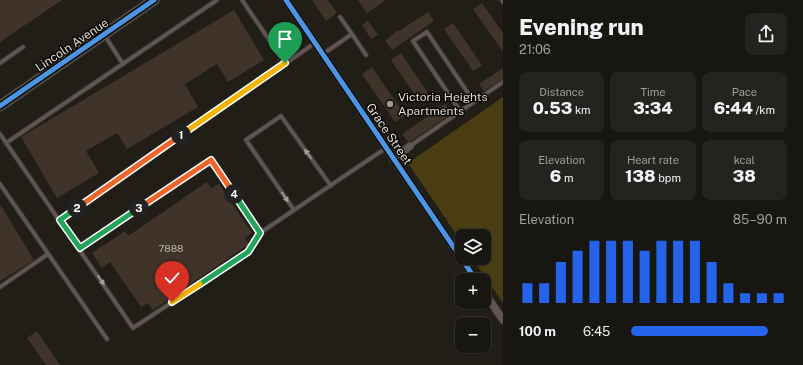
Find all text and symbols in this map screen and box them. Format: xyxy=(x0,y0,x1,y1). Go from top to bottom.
button: share xyxy=(745,13,787,55)
text: Evening run xyxy=(519,14,644,40)
street label: Lincoln Avenue xyxy=(33,15,111,75)
pin xyxy=(268,22,302,63)
icon: arrive xyxy=(274,28,296,50)
text: 21:06 xyxy=(519,42,551,57)
text: Distance xyxy=(539,86,584,98)
text: Time xyxy=(640,86,666,98)
text: Pace xyxy=(732,86,757,98)
place label: Victoria Heights Apartments xyxy=(398,90,488,118)
text: 0.53 xyxy=(533,98,572,118)
text: 3:34 xyxy=(633,98,673,118)
text: 6:44 xyxy=(714,98,753,118)
marker: Victoria Heights Apartments xyxy=(385,99,395,109)
street label: Grace Street xyxy=(363,101,415,168)
text: km xyxy=(572,104,591,116)
text: /km xyxy=(753,104,775,116)
pin: 1 xyxy=(171,125,191,145)
text: 1 xyxy=(179,129,183,141)
one-way arrow xyxy=(304,149,312,159)
text: Elevation xyxy=(538,154,585,166)
text: Heart rate xyxy=(627,154,679,166)
text: kcal xyxy=(734,154,755,166)
text: 6 xyxy=(550,166,561,186)
text: 138 xyxy=(625,166,656,186)
text: 38 xyxy=(733,166,756,186)
text: m xyxy=(561,172,574,184)
text: bpm xyxy=(656,172,681,184)
pin: 4 xyxy=(224,184,244,204)
text: 4 xyxy=(230,188,238,200)
one-way arrow xyxy=(281,192,289,202)
pin: 2 xyxy=(67,198,87,218)
pin: 3 xyxy=(129,198,149,218)
text: 2 xyxy=(74,202,81,214)
text: 3 xyxy=(135,202,143,214)
text: Elevation xyxy=(519,212,574,227)
text: 85–90 m xyxy=(733,212,787,227)
map controls xyxy=(455,229,491,353)
button: layers xyxy=(455,229,491,265)
house number: 7888 xyxy=(158,242,184,254)
pin xyxy=(155,261,189,302)
icon: check xyxy=(161,267,183,289)
button: + xyxy=(455,273,491,309)
one-way arrow xyxy=(97,275,105,285)
button: − xyxy=(455,317,491,353)
text: 100 m xyxy=(519,324,556,339)
text: 6:45 xyxy=(583,324,610,339)

